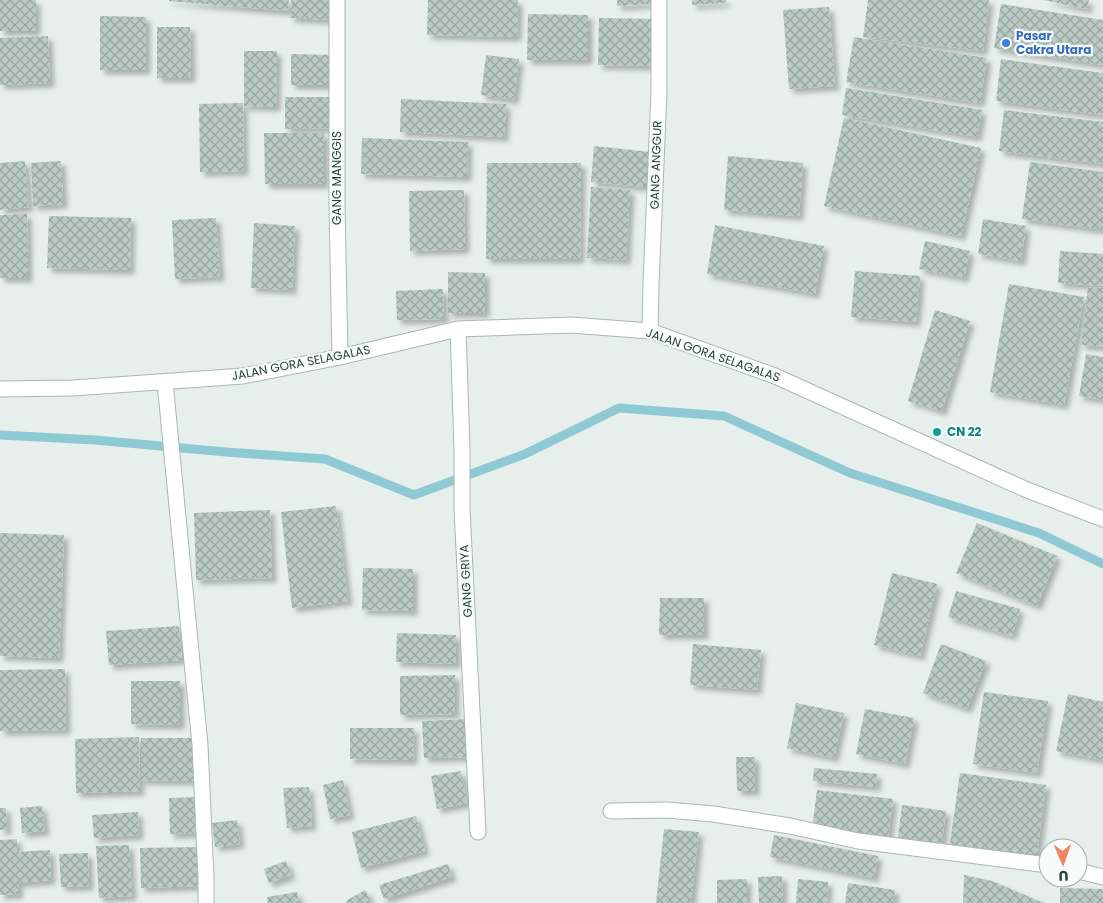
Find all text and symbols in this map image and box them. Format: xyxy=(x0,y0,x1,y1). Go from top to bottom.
place label: Pasar Cakra Utara xyxy=(1016,27,1091,58)
marker: Pasar Cakra Utara xyxy=(1000,37,1012,49)
street label: GANG ANGGUR xyxy=(645,120,666,210)
street label: GANG MANGGIS xyxy=(328,131,345,225)
street label: JALAN GORA SELAGALAS xyxy=(644,324,783,386)
street label: JALAN GORA SELAGALAS xyxy=(230,341,372,384)
place label: CN 22 xyxy=(947,423,982,440)
marker: CN 22 xyxy=(931,426,943,438)
street label: GANG GRIYA xyxy=(455,544,476,618)
north arrow xyxy=(1038,838,1088,888)
text: U xyxy=(1058,866,1069,886)

